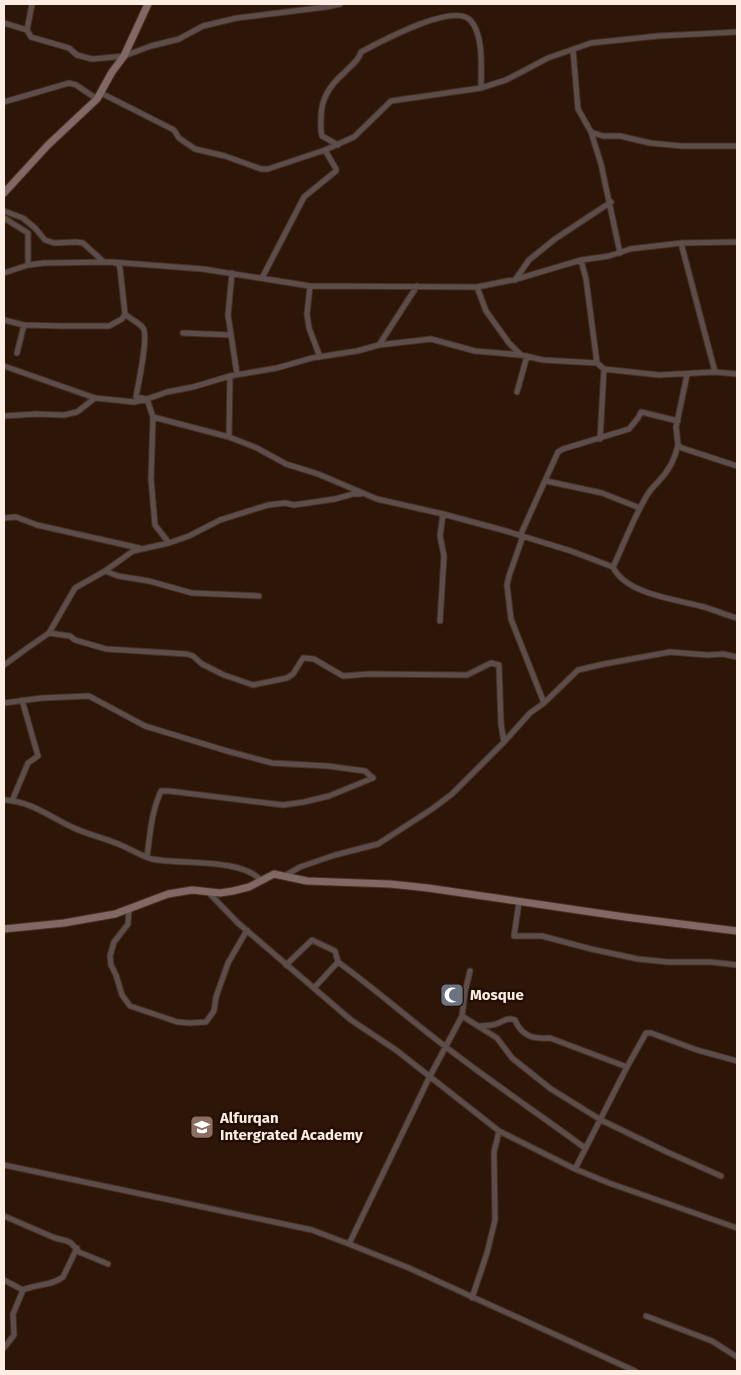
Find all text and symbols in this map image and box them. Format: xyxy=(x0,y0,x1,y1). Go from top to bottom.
mosque icon: Mosque xyxy=(439,982,465,1008)
place label: Mosque xyxy=(470,986,524,1004)
place label: Alfurqan Intergrated Academy xyxy=(219,1109,363,1144)
school or university icon: Alfurqan Intergrated Academy xyxy=(189,1114,215,1140)

